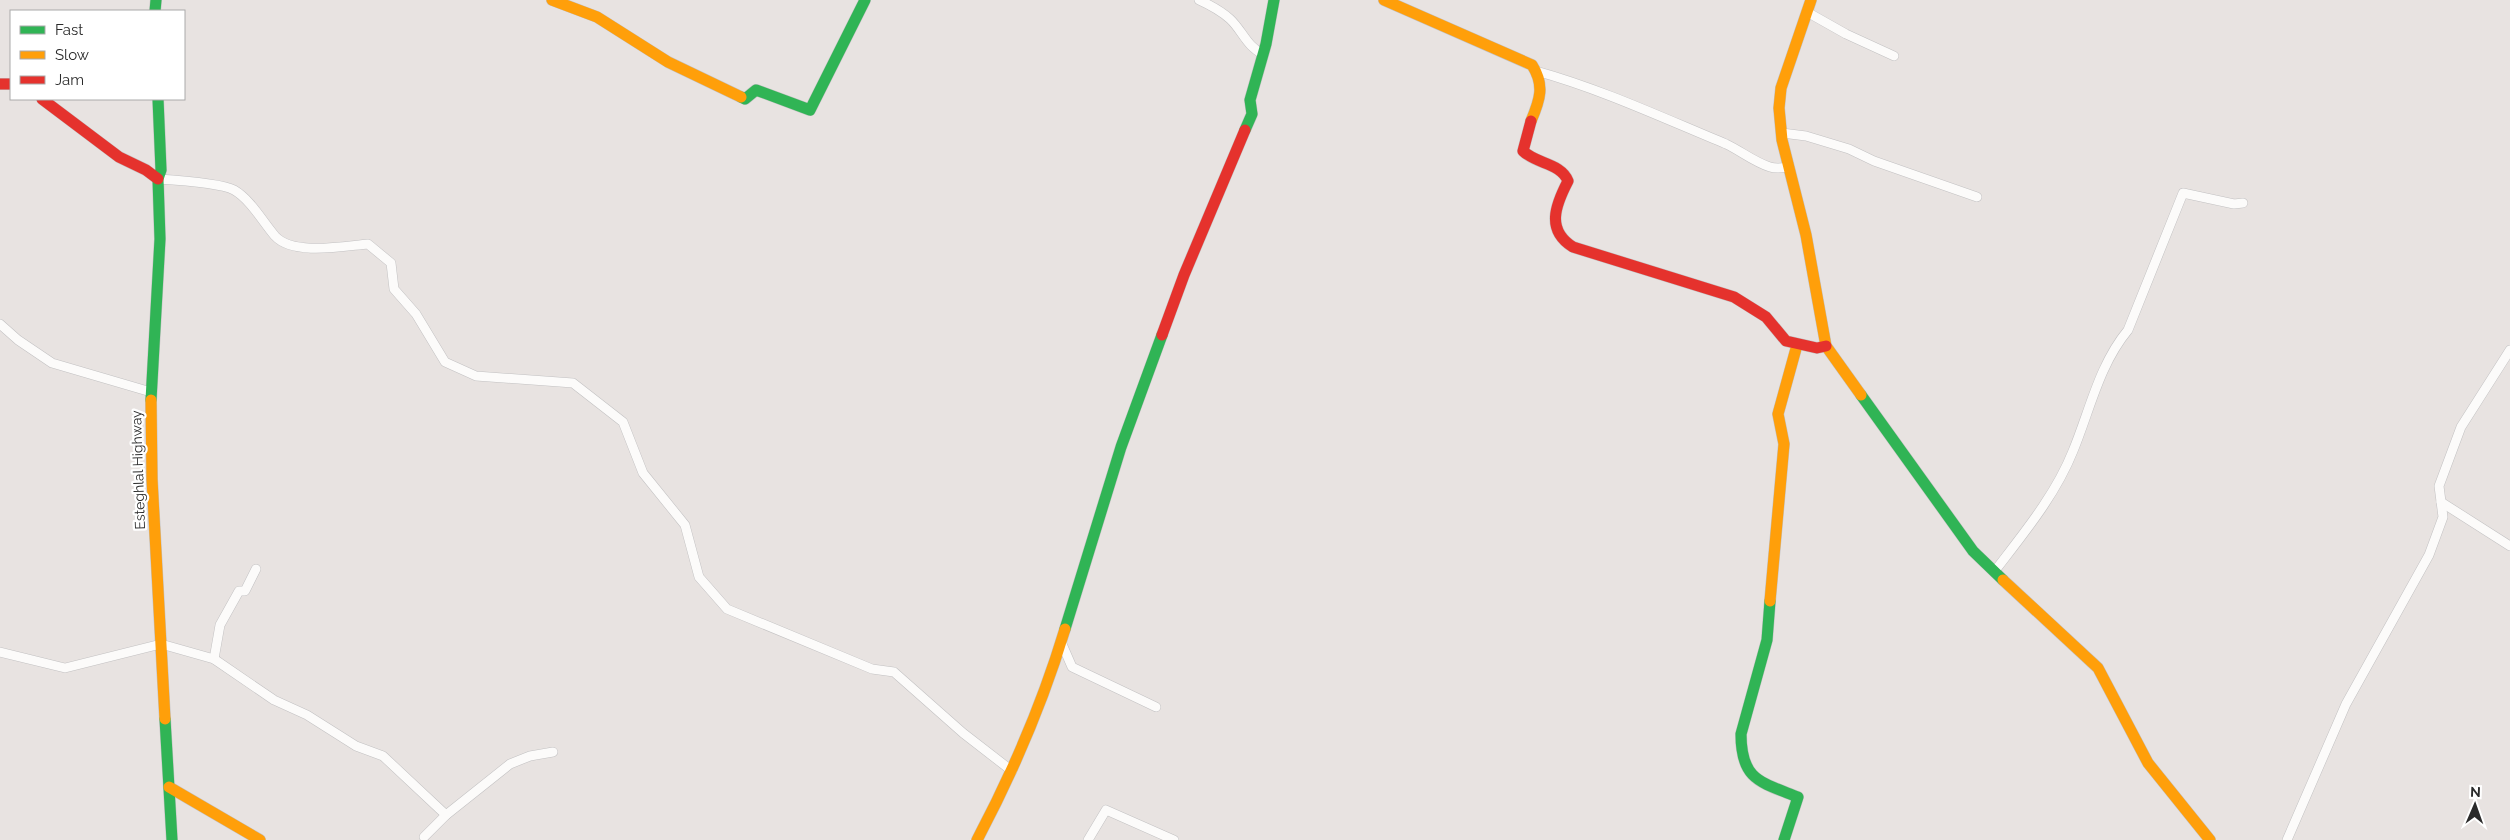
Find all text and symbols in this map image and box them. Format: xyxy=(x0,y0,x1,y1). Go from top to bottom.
legend xyxy=(10,10,185,100)
text: Fast xyxy=(55,21,83,39)
text: Slow xyxy=(55,46,89,64)
text: Jam xyxy=(55,71,84,89)
street label: Esteghlal Highway xyxy=(128,410,148,530)
north arrow xyxy=(2450,780,2500,830)
text: N xyxy=(2470,784,2481,800)

